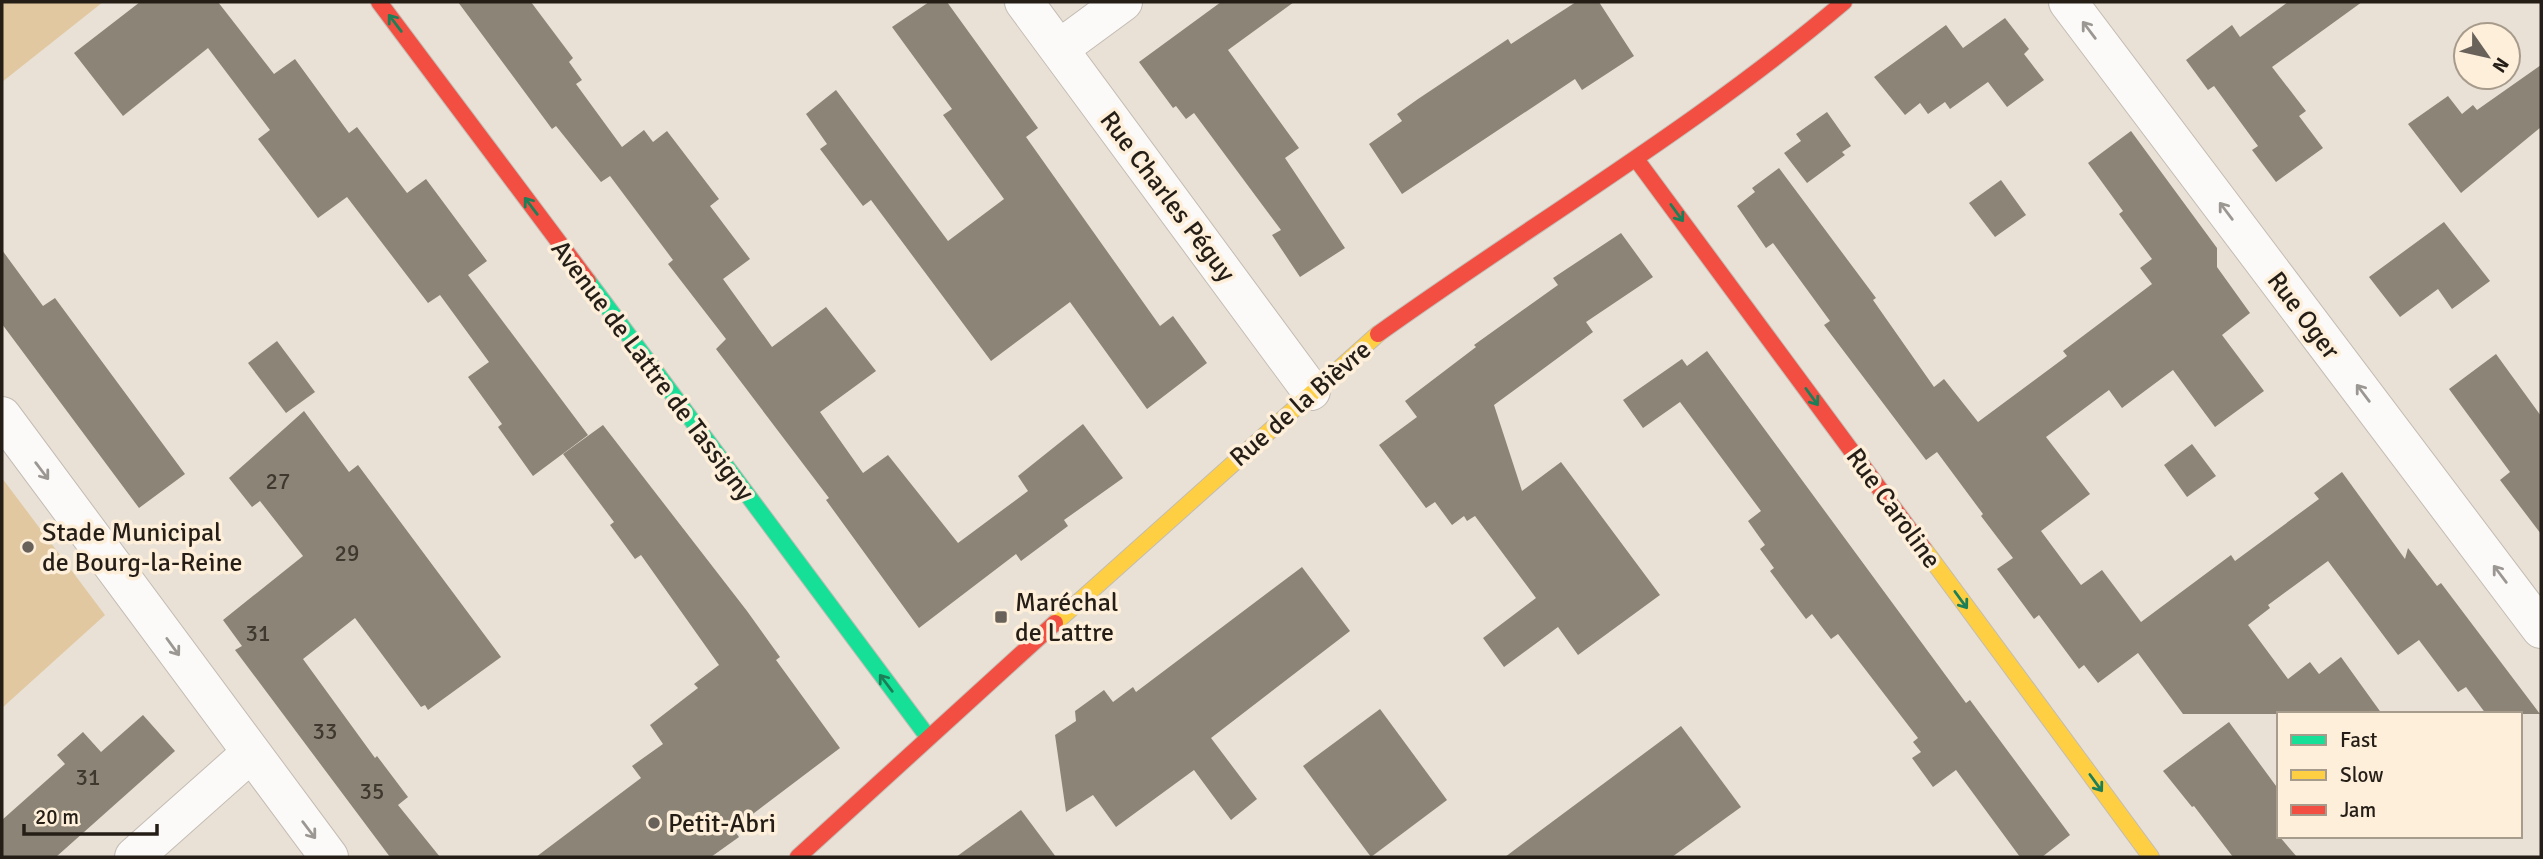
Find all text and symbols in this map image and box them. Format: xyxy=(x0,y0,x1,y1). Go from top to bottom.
one-way arrow xyxy=(388,14,402,33)
one-way arrow xyxy=(2082,21,2096,40)
north arrow xyxy=(2452,21,2522,91)
text: N xyxy=(2487,53,2514,77)
street label: Rue Charles Péguy xyxy=(1093,105,1242,288)
one-way arrow xyxy=(524,196,539,215)
one-way arrow xyxy=(2219,202,2234,221)
one-way arrow xyxy=(1669,204,1684,223)
street label: Avenue de Lattre de Tassigny xyxy=(544,234,761,507)
street label: Rue Oger xyxy=(2260,265,2347,366)
street label: Rue de la Bièvre xyxy=(1224,334,1378,474)
one-way arrow xyxy=(2356,384,2370,403)
one-way arrow xyxy=(1804,387,1819,406)
street label: Rue Caroline xyxy=(1839,442,1948,575)
one-way arrow xyxy=(35,461,50,480)
house number: 27 xyxy=(266,467,290,496)
place label: Stade Municipal de Bourg-la-Reine xyxy=(42,517,243,579)
marker: Stade Municipal de Bourg-la-Reine xyxy=(20,539,36,555)
house number: 29 xyxy=(335,539,359,568)
one-way arrow xyxy=(2493,566,2508,584)
place label: Maréchal de Lattre xyxy=(1015,587,1119,649)
one-way arrow xyxy=(1954,590,1969,608)
marker: Maréchal de Lattre xyxy=(993,609,1009,625)
house number: 31 xyxy=(246,619,270,648)
one-way arrow xyxy=(165,638,180,657)
one-way arrow xyxy=(879,674,894,693)
legend xyxy=(2277,712,2522,838)
house number: 33 xyxy=(313,717,337,746)
text: Fast xyxy=(2340,727,2377,753)
text: Slow xyxy=(2340,762,2384,788)
house number: 31 xyxy=(76,763,100,792)
one-way arrow xyxy=(2089,773,2104,792)
house number: 35 xyxy=(360,777,384,806)
scale bar xyxy=(24,792,158,836)
text: Jam xyxy=(2340,797,2376,823)
text: 20 m xyxy=(35,804,79,830)
place label: Petit-Abri xyxy=(668,808,776,840)
marker: Petit-Abri xyxy=(646,815,662,831)
one-way arrow xyxy=(301,820,316,839)

